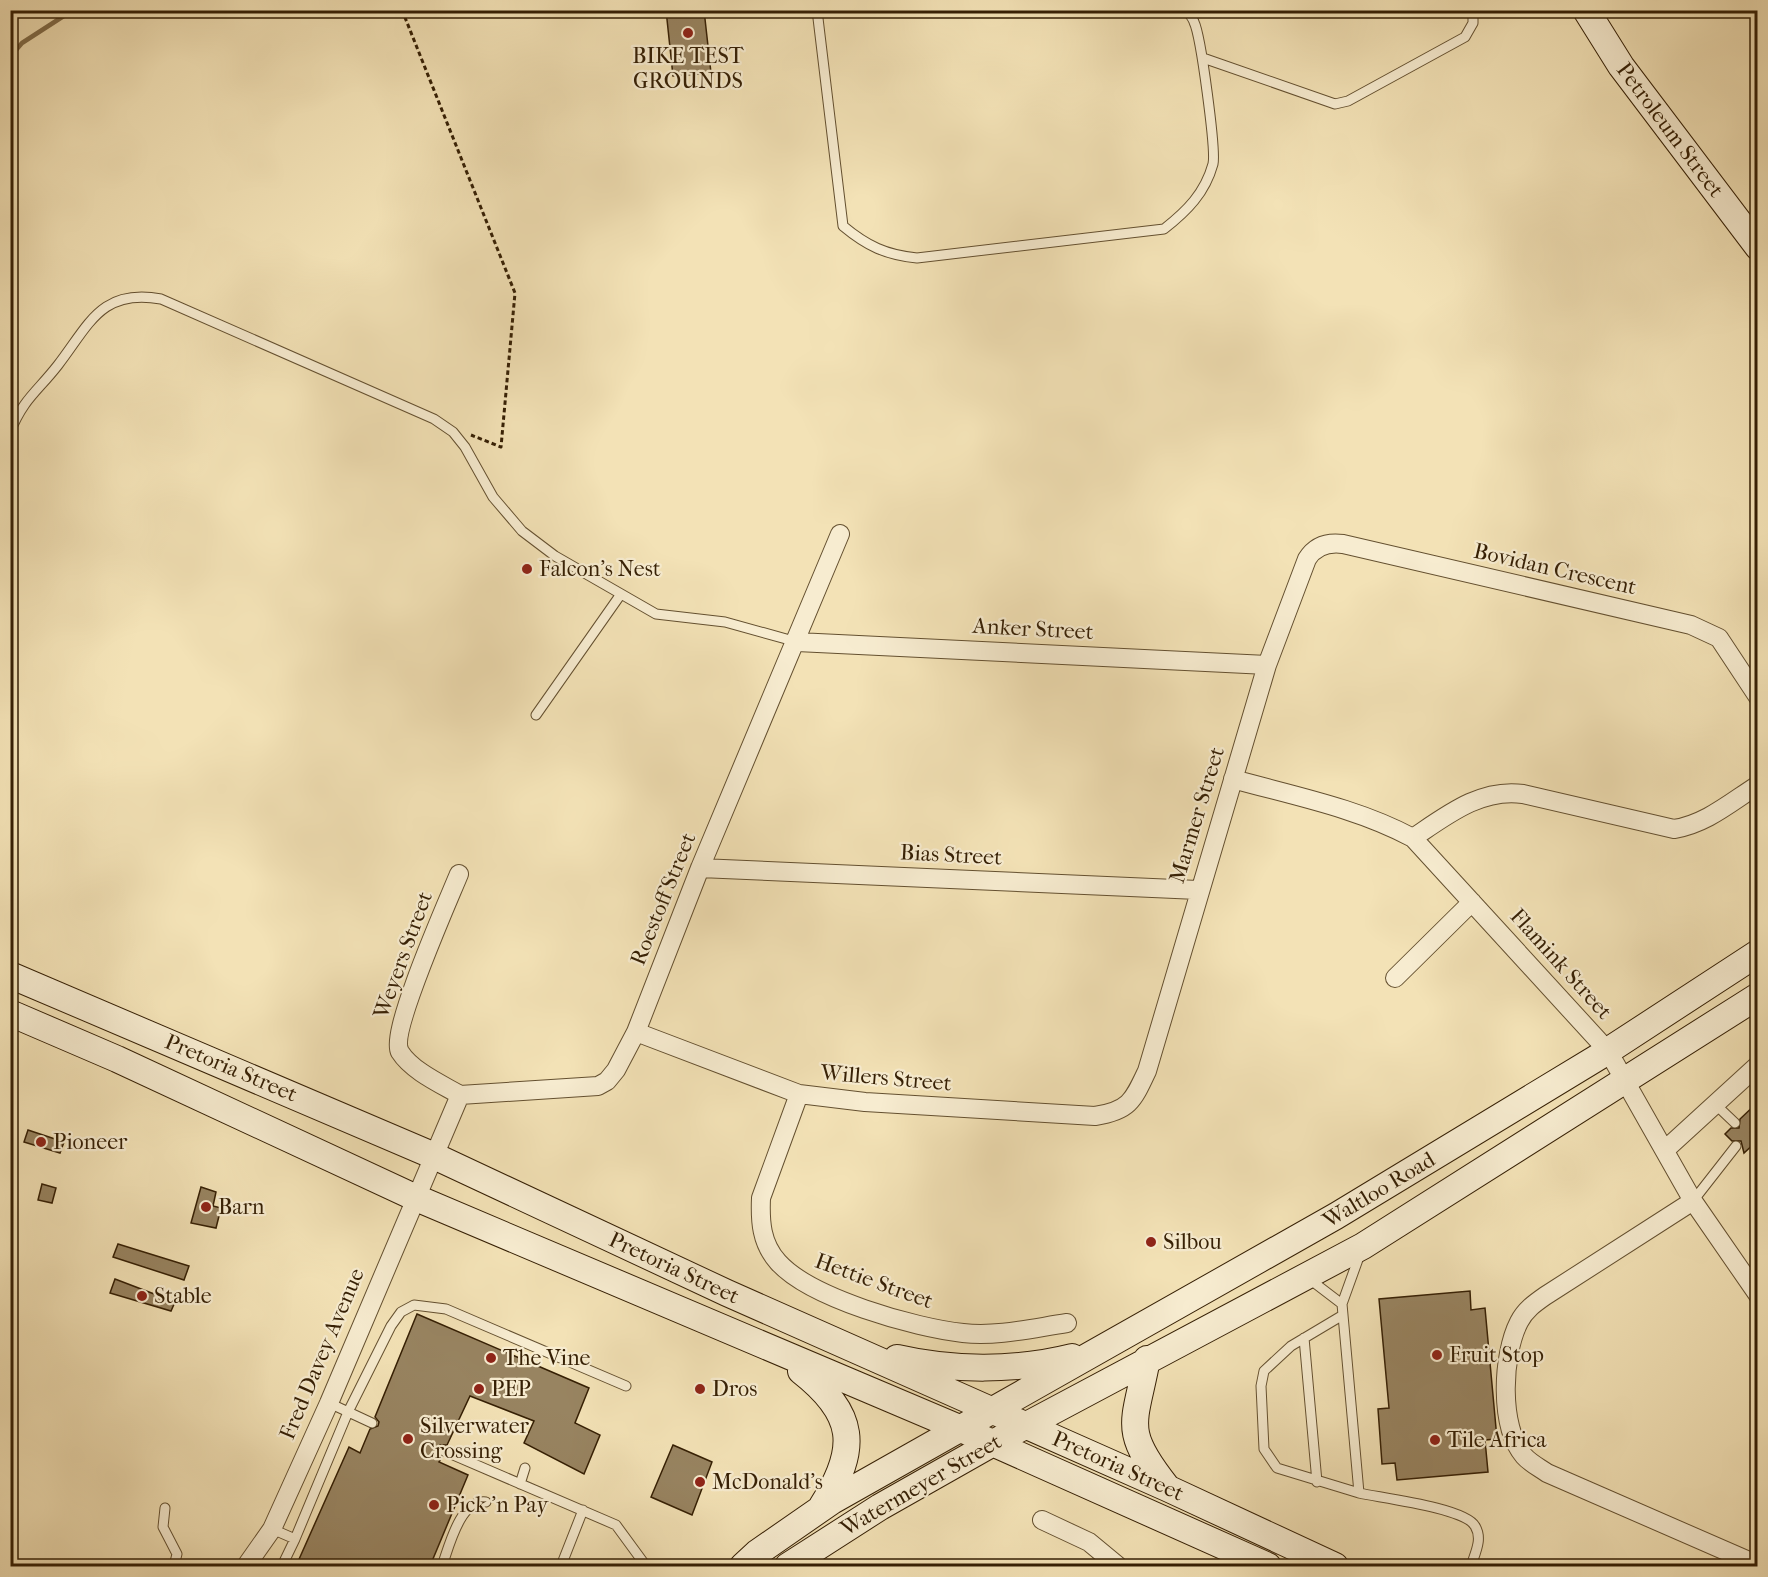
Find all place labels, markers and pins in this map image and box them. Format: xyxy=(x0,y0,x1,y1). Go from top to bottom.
marker: BIKE TEST GROUNDS xyxy=(681,26,695,40)
place label: BIKE TEST GROUNDS xyxy=(632,43,745,94)
place label: Falcon's Nest xyxy=(539,556,661,582)
marker: Falcon's Nest xyxy=(520,562,534,576)
place label: Pioneer xyxy=(53,1129,128,1155)
marker: Pioneer xyxy=(34,1135,48,1149)
place label: Barn xyxy=(218,1194,265,1220)
marker: Barn xyxy=(199,1200,213,1214)
place label: Silbou xyxy=(1163,1229,1222,1255)
marker: Silbou xyxy=(1144,1235,1158,1249)
place label: Stable xyxy=(154,1283,212,1309)
marker: Stable xyxy=(135,1289,149,1303)
place label: Fruit Stop xyxy=(1449,1342,1544,1368)
place label: The Vine xyxy=(503,1345,591,1371)
marker: Fruit Stop xyxy=(1430,1348,1444,1362)
marker: The Vine xyxy=(484,1351,498,1365)
place label: PEP xyxy=(491,1376,531,1402)
place label: Dros xyxy=(712,1376,757,1402)
marker: PEP xyxy=(472,1382,486,1396)
marker: Dros xyxy=(693,1382,707,1396)
place label: Silverwater Crossing xyxy=(420,1413,530,1464)
place label: Tile Africa xyxy=(1447,1427,1547,1453)
marker: Silverwater Crossing xyxy=(401,1432,415,1446)
marker: Tile Africa xyxy=(1428,1433,1442,1447)
place label: McDonald's xyxy=(712,1469,823,1495)
marker: McDonald's xyxy=(693,1475,707,1489)
place label: Pick 'n Pay xyxy=(446,1492,549,1518)
marker: Pick 'n Pay xyxy=(427,1498,441,1512)

